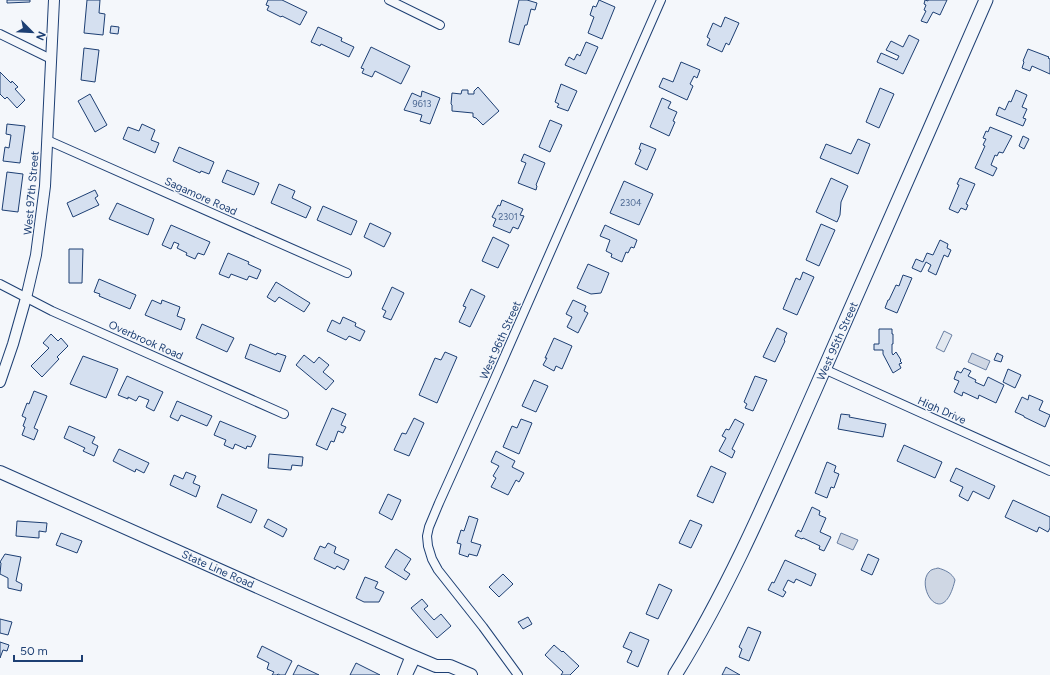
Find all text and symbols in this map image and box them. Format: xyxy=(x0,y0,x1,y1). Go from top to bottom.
north arrow xyxy=(12,12,52,52)
text: N xyxy=(33,29,48,42)
house number: 9613 xyxy=(413,98,431,109)
street label: West 97th Street xyxy=(21,151,42,235)
street label: Sagamore Road xyxy=(163,175,239,218)
house number: 2304 xyxy=(620,197,642,208)
house number: 2301 xyxy=(498,211,518,222)
street label: West 96th Street xyxy=(477,299,524,381)
street label: West 95th Street xyxy=(814,300,861,382)
street label: Overbrook Road xyxy=(107,318,185,363)
street label: High Drive xyxy=(916,394,968,427)
street label: State Line Road xyxy=(180,548,256,591)
scale bar xyxy=(14,637,82,663)
text: 50 m xyxy=(20,644,48,658)

